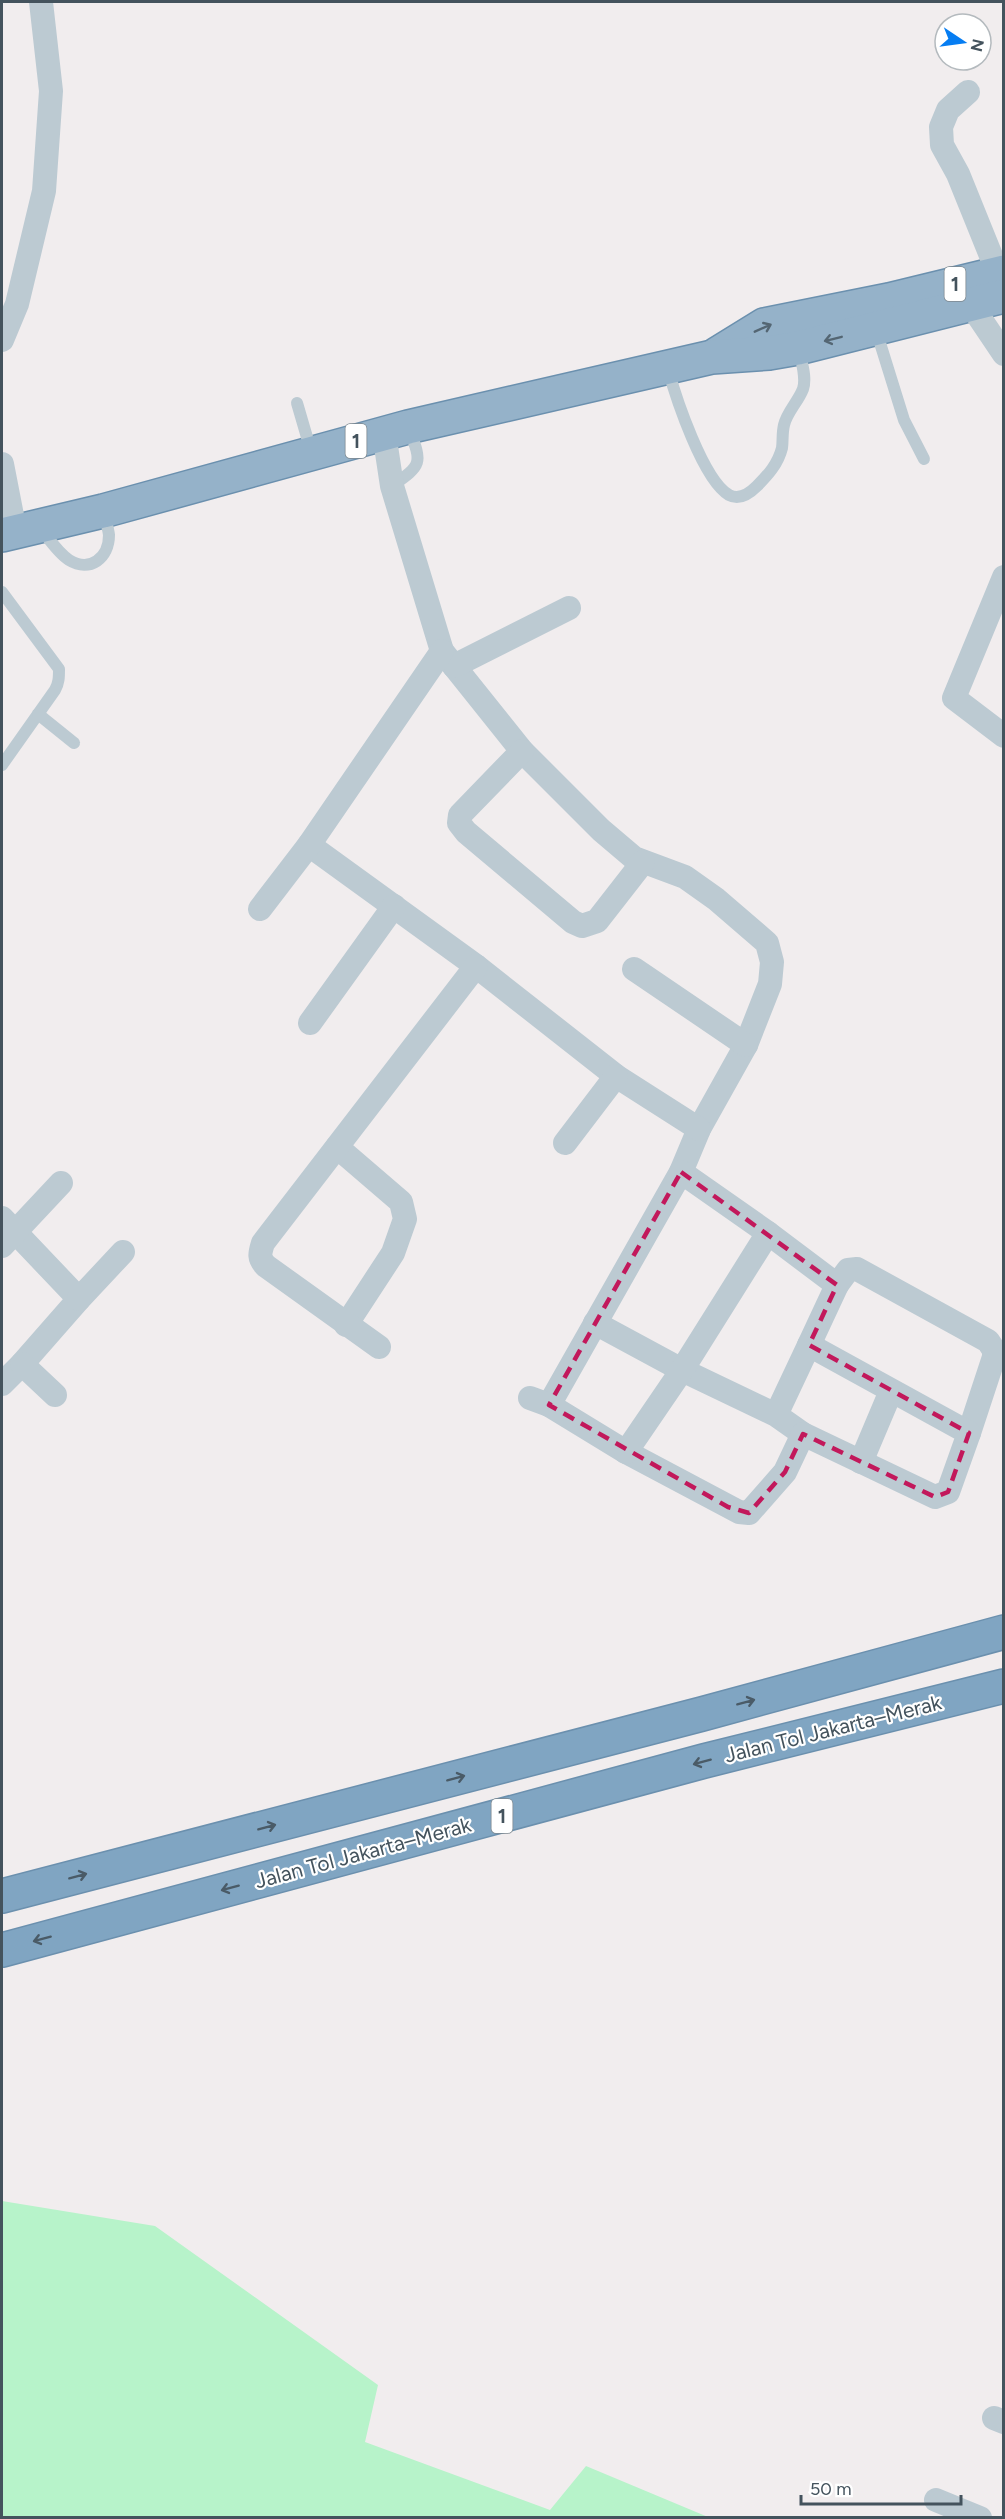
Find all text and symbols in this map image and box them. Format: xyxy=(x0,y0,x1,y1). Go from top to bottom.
north arrow xyxy=(933,12,993,72)
text: N xyxy=(966,37,988,53)
road number: 1 xyxy=(944,267,966,301)
one-way arrow xyxy=(753,322,771,333)
one-way arrow xyxy=(824,333,843,345)
road number: 1 xyxy=(346,424,366,458)
street label: Jalan Tol Jakarta–Merak xyxy=(722,1689,945,1768)
one-way arrow xyxy=(736,1696,755,1708)
one-way arrow xyxy=(693,1756,712,1768)
one-way arrow xyxy=(446,1772,465,1784)
road number: 1 xyxy=(492,1799,512,1833)
street label: Jalan Tol Jakarta–Merak xyxy=(252,1811,474,1893)
one-way arrow xyxy=(257,1821,276,1833)
one-way arrow xyxy=(69,1870,88,1882)
one-way arrow xyxy=(221,1883,240,1895)
one-way arrow xyxy=(33,1934,52,1945)
scale bar xyxy=(801,2468,962,2506)
text: 50 m xyxy=(810,2478,852,2500)

